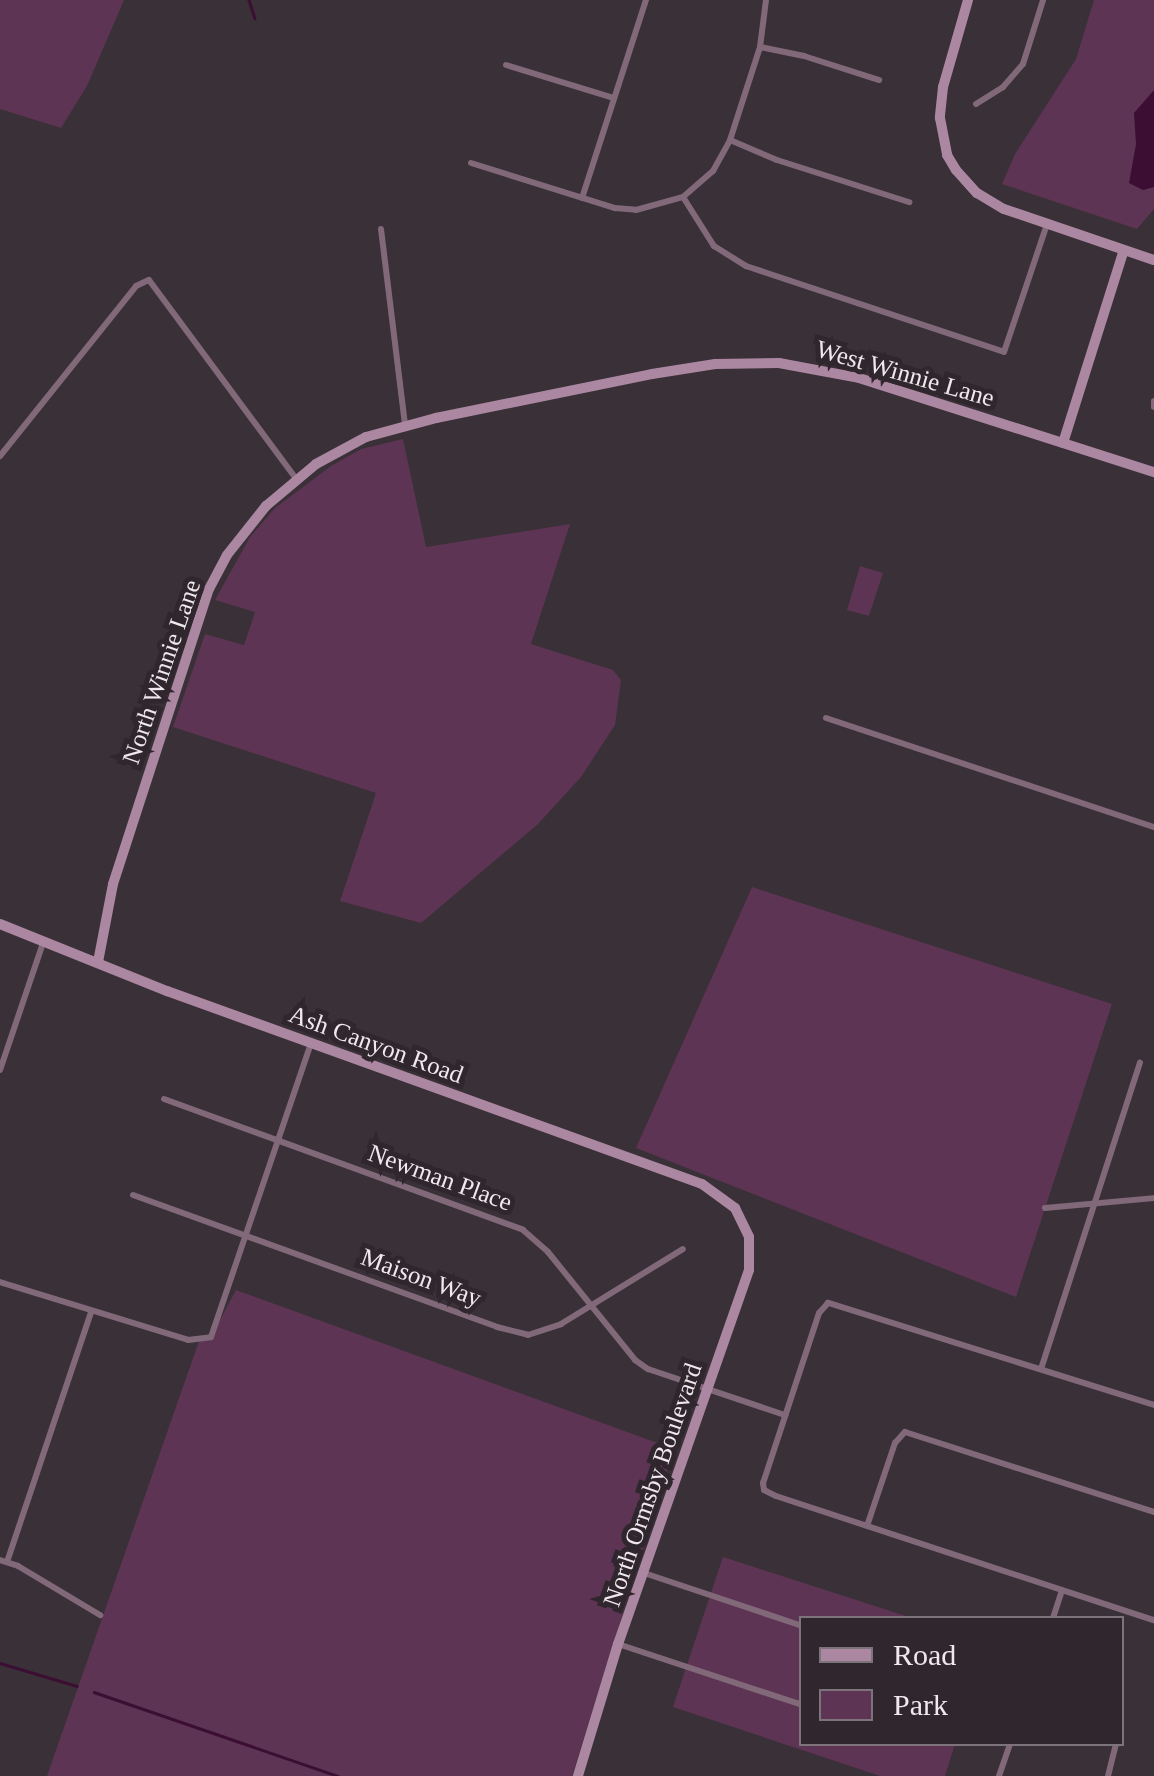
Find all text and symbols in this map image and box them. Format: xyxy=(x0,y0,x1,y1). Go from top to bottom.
street label: West Winnie Lane xyxy=(812,334,998,414)
street label: North Winnie Lane xyxy=(116,576,208,768)
street label: Ash Canyon Road xyxy=(285,1000,467,1090)
street label: Newman Place xyxy=(364,1138,516,1218)
street label: Maison Way xyxy=(356,1242,486,1314)
street label: North Ormsby Boulevard xyxy=(597,1359,709,1611)
legend xyxy=(799,1616,1124,1746)
text: Road xyxy=(893,1638,956,1671)
text: Park xyxy=(893,1688,948,1721)

